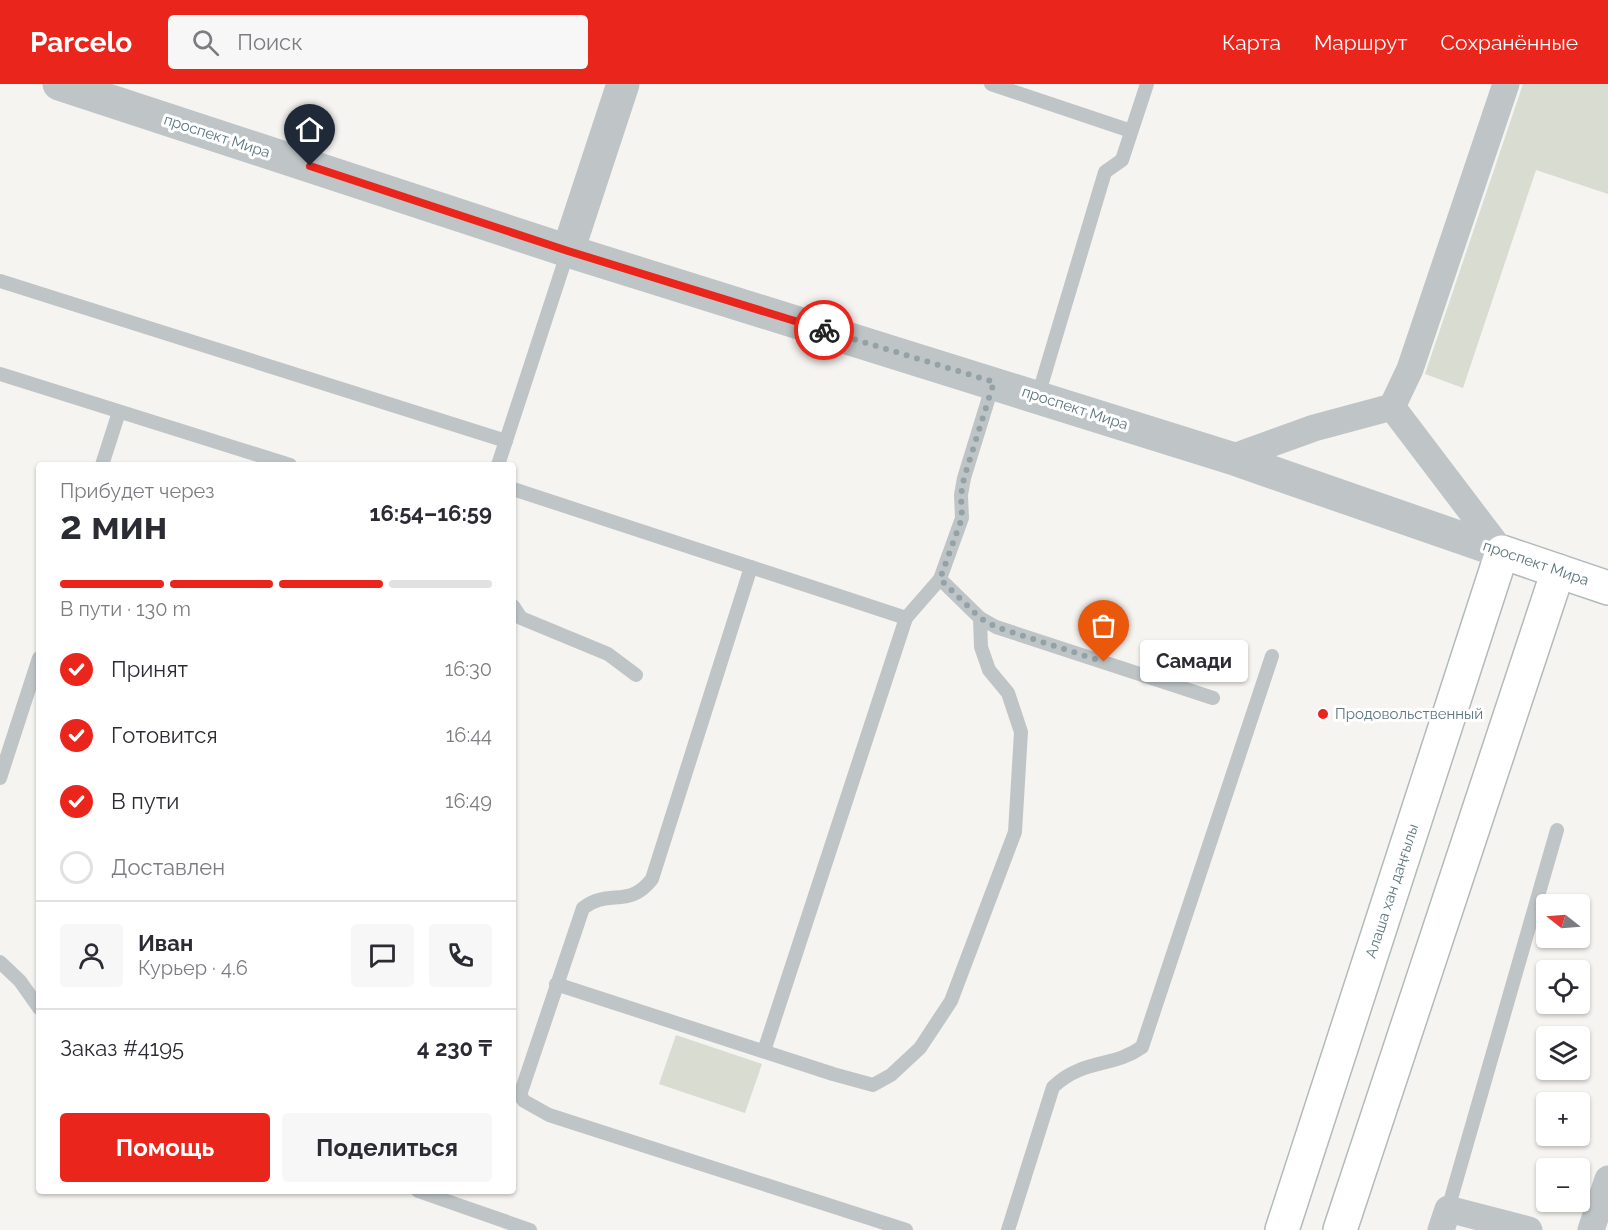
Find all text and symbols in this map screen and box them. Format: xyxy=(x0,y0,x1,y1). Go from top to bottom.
search box xyxy=(168,15,588,69)
text: Parcelo xyxy=(30,26,132,59)
icon: search xyxy=(189,26,222,59)
text: Поиск xyxy=(237,29,303,55)
text: Карта xyxy=(1222,30,1281,55)
text: Маршрут xyxy=(1314,30,1407,55)
text: Сохранённые xyxy=(1440,30,1578,55)
pin xyxy=(284,104,335,166)
street label: проспект Мира xyxy=(162,110,272,162)
icon: home xyxy=(293,113,326,146)
courier xyxy=(794,300,854,360)
icon: bike xyxy=(808,314,841,347)
street label: проспект Мира xyxy=(1020,382,1130,434)
text: Прибудет через xyxy=(60,479,214,503)
text: 16:54–16:59 xyxy=(370,500,492,526)
text: 2 мин xyxy=(60,502,167,548)
street label: проспект Мира xyxy=(1481,536,1591,590)
text: В пути · 130 m xyxy=(60,597,191,621)
pin xyxy=(1078,600,1129,662)
icon: bag xyxy=(1087,609,1120,642)
callout: Самади xyxy=(1140,641,1248,683)
text: Самади xyxy=(1156,649,1232,673)
icon: check xyxy=(60,653,93,686)
text: Принят xyxy=(111,656,188,682)
text: 16:30 xyxy=(445,657,492,681)
place label: Продовольственный xyxy=(1335,705,1483,723)
marker: Продовольственный xyxy=(1316,707,1330,721)
icon: check xyxy=(60,719,93,752)
text: Готовится xyxy=(111,722,218,748)
text: 16:44 xyxy=(446,723,492,747)
icon: check xyxy=(60,785,93,818)
text: В пути xyxy=(111,788,179,814)
text: 16:49 xyxy=(445,789,492,813)
street label: Алаша хан даңғылы xyxy=(1362,822,1422,960)
text: Доставлен xyxy=(111,854,225,880)
north arrow xyxy=(1536,894,1590,948)
map controls xyxy=(1536,894,1590,1212)
button: person xyxy=(60,924,123,987)
button: chat xyxy=(351,924,414,987)
button: phone xyxy=(429,924,492,987)
text: Иван xyxy=(138,930,193,956)
text: Курьер · 4.6 xyxy=(138,956,248,980)
button: locate xyxy=(1536,960,1590,1014)
button: layers xyxy=(1536,1026,1590,1080)
text: Заказ #4195 xyxy=(60,1035,184,1061)
text: 4 230 ₸ xyxy=(417,1035,492,1061)
button: + xyxy=(1536,1092,1590,1146)
button: Помощь xyxy=(60,1113,270,1182)
button: Поделиться xyxy=(282,1113,492,1182)
button: − xyxy=(1536,1158,1590,1212)

